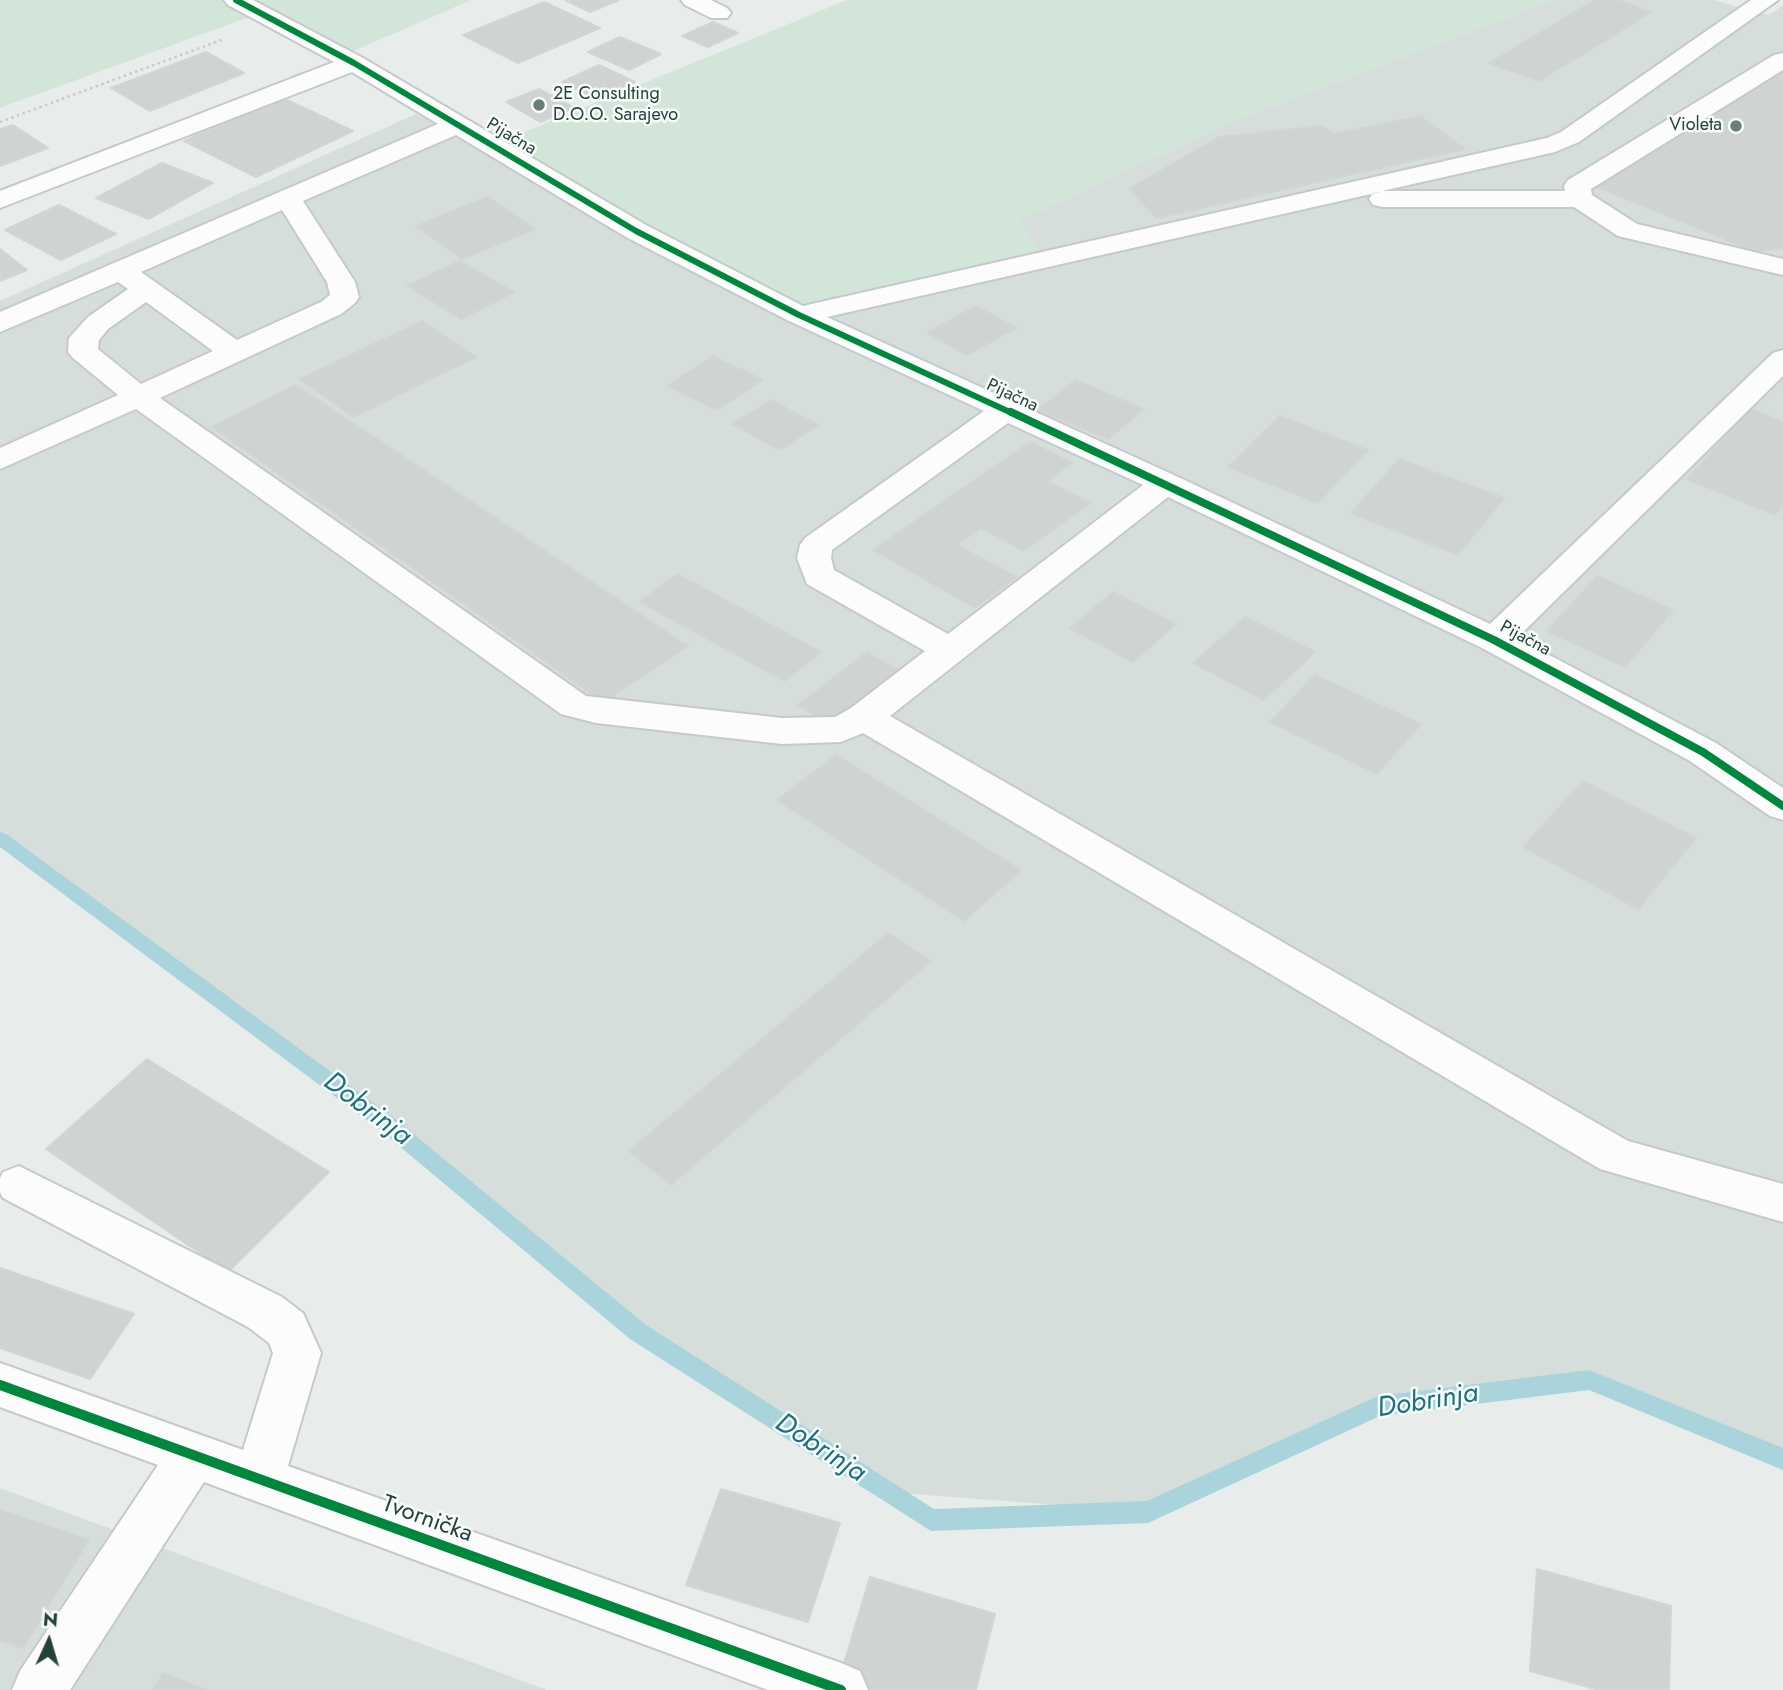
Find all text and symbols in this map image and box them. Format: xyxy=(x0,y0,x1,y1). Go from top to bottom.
place label: 2E Consulting D.O.O. Sarajevo xyxy=(553,84,678,126)
marker: 2E Consulting D.O.O. Sarajevo xyxy=(531,97,547,113)
street label: Pijačna xyxy=(482,114,540,160)
place label: Violeta xyxy=(1669,115,1722,137)
marker: Violeta xyxy=(1728,118,1744,134)
street label: Pijačna xyxy=(983,375,1041,417)
street label: Pijačna xyxy=(1496,617,1554,661)
water label: Dobrinja xyxy=(316,1066,418,1154)
water label: Dobrinja xyxy=(1375,1377,1481,1427)
water label: Dobrinja xyxy=(768,1407,872,1491)
street label: Tvornička xyxy=(378,1490,476,1550)
north arrow xyxy=(14,1606,84,1676)
text: N xyxy=(42,1606,59,1634)

